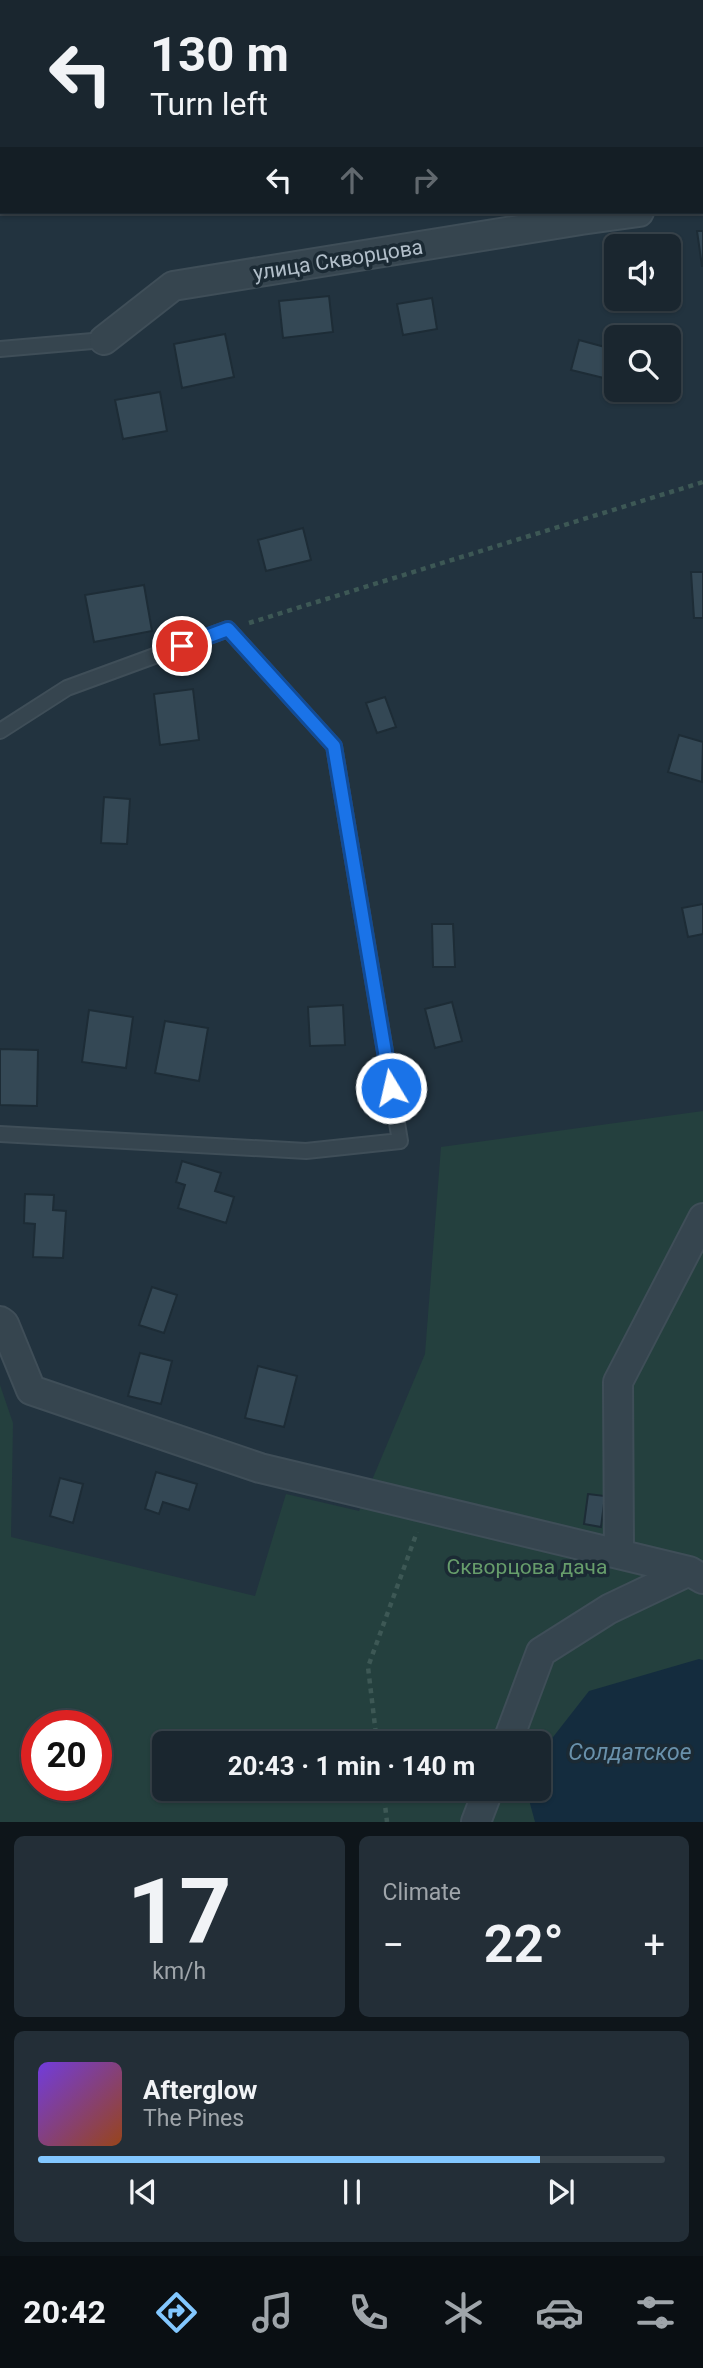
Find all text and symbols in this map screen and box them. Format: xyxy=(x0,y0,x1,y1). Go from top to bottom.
text: 130 m xyxy=(150,26,289,83)
icon: left xyxy=(35,28,126,119)
text: Turn left xyxy=(150,85,268,123)
icon: left xyxy=(260,161,298,199)
icon: ahead xyxy=(333,161,371,199)
icon: right xyxy=(406,161,444,199)
map controls xyxy=(604,234,681,402)
button: sound xyxy=(604,234,681,311)
street label: улица Скворцова xyxy=(251,235,425,285)
button: search xyxy=(604,325,681,402)
pin xyxy=(152,616,212,676)
icon: arrive xyxy=(163,627,201,665)
position arrow xyxy=(354,1051,428,1125)
park label: Скворцова дача xyxy=(447,1555,607,1579)
speed limit sign: 20 xyxy=(21,1710,112,1801)
water label: Солдатское xyxy=(568,1739,692,1766)
text: 20:43 · 1 min · 140 m xyxy=(228,1751,475,1781)
text: 17 xyxy=(127,1859,231,1965)
text: Climate xyxy=(383,1879,461,1906)
text: 22° xyxy=(484,1914,564,1975)
text: − xyxy=(383,1923,404,1967)
text: + xyxy=(643,1923,665,1967)
text: km/h xyxy=(152,1958,206,1985)
text: Afterglow xyxy=(143,2075,257,2105)
text: The Pines xyxy=(143,2105,244,2132)
icon: previous xyxy=(124,2173,162,2211)
icon: pause xyxy=(333,2173,371,2211)
icon: next xyxy=(542,2173,580,2211)
icon: directions xyxy=(152,2288,201,2337)
icon: music xyxy=(248,2288,297,2337)
icon: phone xyxy=(344,2288,393,2337)
icon: climate xyxy=(439,2288,488,2337)
icon: car xyxy=(535,2288,584,2337)
icon: filters xyxy=(631,2288,680,2337)
text: 20:42 xyxy=(23,2293,106,2331)

